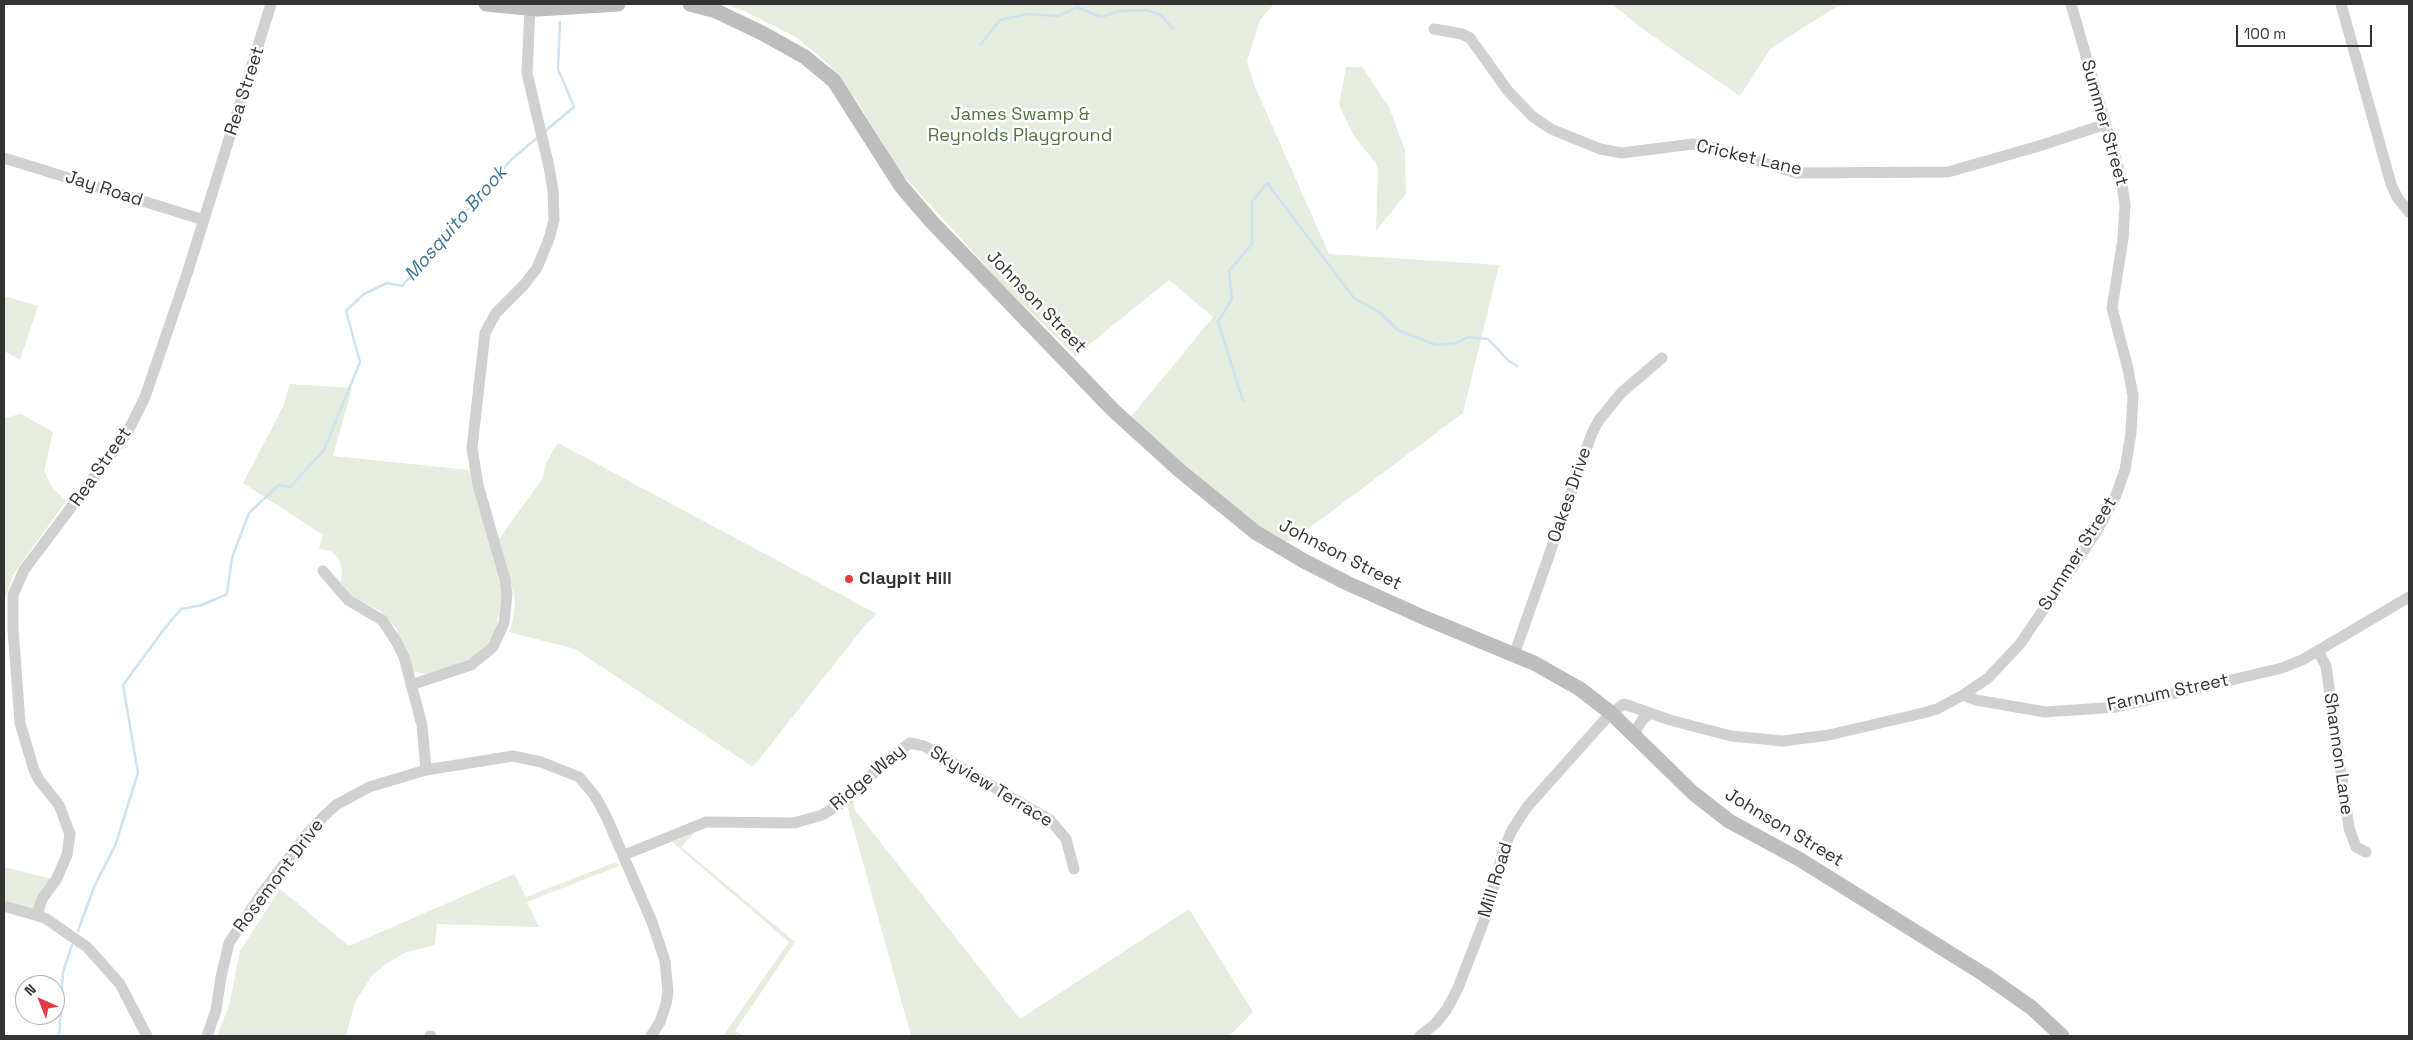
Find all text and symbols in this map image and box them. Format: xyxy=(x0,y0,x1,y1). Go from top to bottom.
scale bar xyxy=(2238,15,2374,47)
text: 100 m xyxy=(2244,24,2286,43)
street label: Rea Street xyxy=(221,44,269,138)
street label: Summer Street xyxy=(2076,57,2132,189)
park label: James Swamp & Reynolds Playground xyxy=(928,104,1112,146)
street label: Cricket Lane xyxy=(1694,135,1804,181)
water label: Mosquito Brook xyxy=(400,162,512,286)
street label: Jay Road xyxy=(63,166,145,212)
street label: Johnson Street xyxy=(981,246,1091,358)
street label: Rea Street xyxy=(66,423,136,511)
street label: Oakes Drive xyxy=(1544,444,1596,546)
street label: Summer Street xyxy=(2034,493,2122,615)
street label: Johnson Street xyxy=(1275,515,1405,595)
place label: Claypit Hill xyxy=(859,568,952,590)
marker: Claypit Hill xyxy=(843,573,855,585)
street label: Farnum Street xyxy=(2105,670,2231,716)
street label: Shannon Lane xyxy=(2319,692,2357,816)
street label: Ridge Way xyxy=(826,741,910,815)
street label: Skyview Terrace xyxy=(926,742,1056,832)
street label: Johnson Street xyxy=(1721,784,1847,872)
street label: Rosemont Drive xyxy=(229,815,329,937)
street label: Mill Road xyxy=(1474,840,1518,920)
north arrow xyxy=(15,975,65,1025)
text: N xyxy=(21,980,40,1000)

